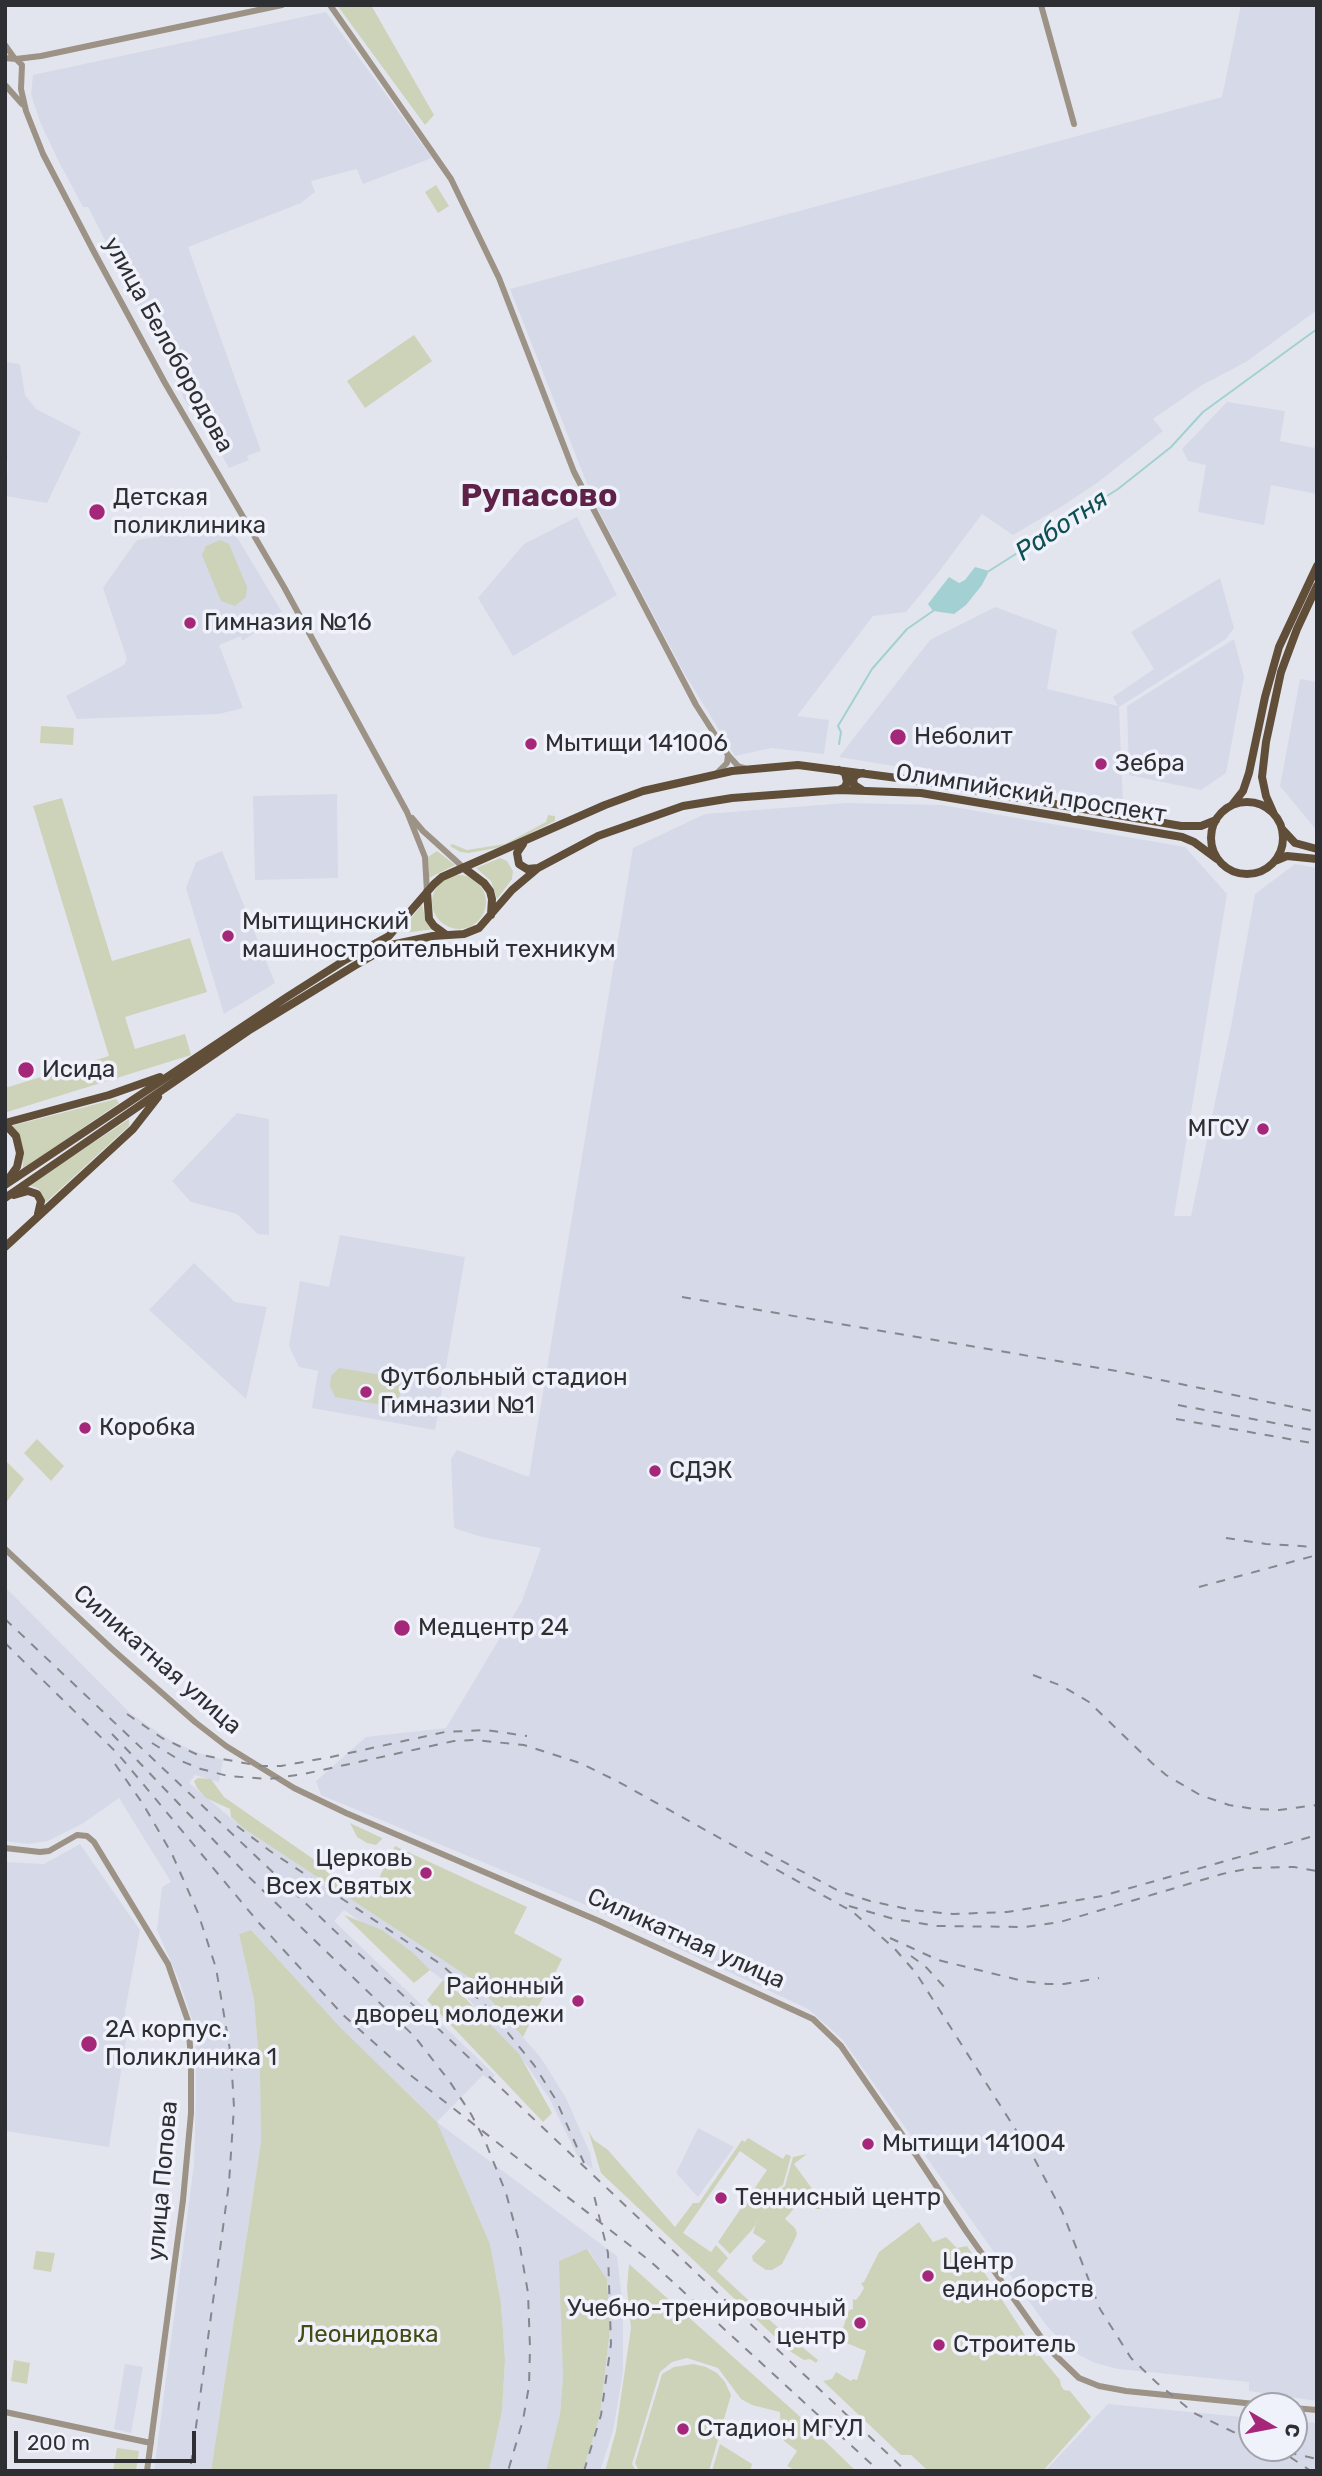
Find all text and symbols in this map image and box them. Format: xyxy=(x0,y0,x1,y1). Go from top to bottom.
street label: улица Белобородова xyxy=(97,232,239,458)
district label: Рупасово xyxy=(460,478,618,516)
place label: Детская поликлиника xyxy=(113,484,266,540)
water label: Работня xyxy=(1010,484,1114,568)
marker: Детская поликлиника xyxy=(87,502,107,522)
place label: Гимназия №16 xyxy=(204,609,372,637)
marker: Гимназия №16 xyxy=(182,615,198,631)
place label: Неболит xyxy=(914,723,1013,751)
marker: Неболит xyxy=(888,727,908,747)
place label: Мытищи 141006 xyxy=(545,730,728,758)
marker: Мытищи 141006 xyxy=(523,736,539,752)
place label: Зебра xyxy=(1115,750,1185,778)
marker: Зебра xyxy=(1093,756,1109,772)
street label: Олимпийский проспект xyxy=(894,758,1168,830)
place label: Мытищинский машиностроительный техникум xyxy=(242,908,616,964)
marker: Мытищинский машиностроительный техникум xyxy=(220,928,236,944)
place label: Исида xyxy=(42,1056,115,1084)
marker: Исида xyxy=(16,1060,36,1080)
place label: МГСУ xyxy=(1188,1115,1249,1143)
marker: МГСУ xyxy=(1255,1121,1271,1137)
place label: Футбольный стадион Гимназии №1 xyxy=(380,1364,628,1420)
marker: Футбольный стадион Гимназии №1 xyxy=(358,1384,374,1400)
place label: Коробка xyxy=(99,1414,196,1442)
marker: Коробка xyxy=(77,1420,93,1436)
place label: СДЭК xyxy=(669,1457,733,1485)
marker: СДЭК xyxy=(647,1463,663,1479)
street label: Силикатная улица xyxy=(67,1579,247,1741)
place label: Медцентр 24 xyxy=(418,1614,569,1642)
marker: Медцентр 24 xyxy=(392,1618,412,1638)
place label: Церковь Всех Святых xyxy=(266,1845,412,1901)
marker: Церковь Всех Святых xyxy=(418,1865,434,1881)
street label: Силикатная улица xyxy=(583,1882,789,1996)
place label: Районный дворец молодежи xyxy=(355,1973,564,2029)
marker: Районный дворец молодежи xyxy=(570,1993,586,2009)
place label: 2А корпус. Поликлиника 1 xyxy=(105,2016,277,2072)
marker: 2А корпус. Поликлиника 1 xyxy=(79,2034,99,2054)
street label: улица Попова xyxy=(142,2100,184,2262)
place label: Мытищи 141004 xyxy=(882,2130,1065,2158)
marker: Мытищи 141004 xyxy=(860,2136,876,2152)
place label: Теннисный центр xyxy=(735,2184,941,2212)
marker: Теннисный центр xyxy=(713,2190,729,2206)
place label: Центр единоборств xyxy=(942,2248,1094,2304)
marker: Центр единоборств xyxy=(920,2268,936,2284)
place label: Учебно-тренировочный центр xyxy=(567,2295,846,2351)
marker: Учебно-тренировочный центр xyxy=(852,2315,868,2331)
park label: Леонидовка xyxy=(297,2321,439,2349)
place label: Строитель xyxy=(953,2331,1076,2359)
marker: Строитель xyxy=(931,2337,947,2353)
north arrow xyxy=(1238,2392,1308,2462)
place label: Стадион МГУЛ xyxy=(697,2415,864,2443)
scale bar xyxy=(18,2416,200,2460)
marker: Стадион МГУЛ xyxy=(675,2421,691,2437)
text: С xyxy=(1280,2422,1305,2439)
text: 200 m xyxy=(27,2430,90,2455)

